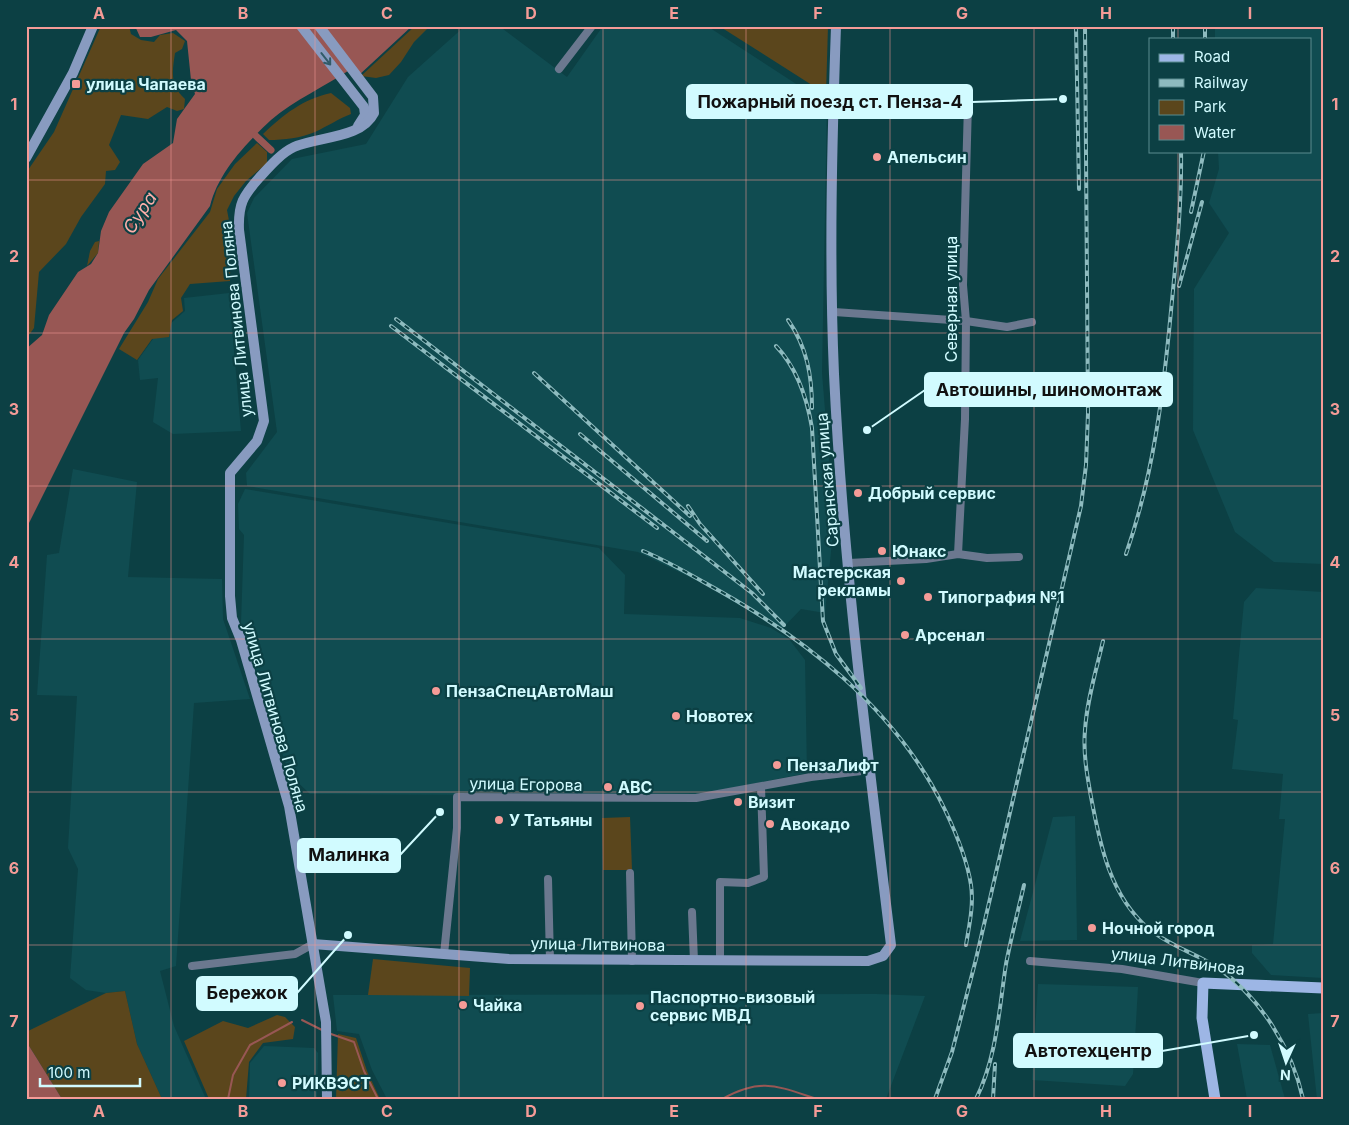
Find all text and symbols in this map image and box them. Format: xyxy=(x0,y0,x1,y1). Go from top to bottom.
text: A xyxy=(93,3,105,23)
text: B xyxy=(238,3,248,23)
text: C xyxy=(381,3,393,23)
text: D xyxy=(525,3,537,23)
text: E xyxy=(669,3,679,23)
text: F xyxy=(813,3,823,23)
text: G xyxy=(956,3,968,23)
text: H xyxy=(1100,3,1112,23)
text: I xyxy=(1248,3,1252,23)
legend xyxy=(1149,38,1312,152)
text: Road xyxy=(1194,47,1230,66)
one-way arrow xyxy=(321,52,332,65)
text: Railway xyxy=(1194,73,1249,92)
place label: улица Чапаева xyxy=(86,74,206,94)
marker: улица Чапаева xyxy=(70,78,82,90)
callout: Пожарный поезд ст. Пенза-4 xyxy=(687,85,972,118)
text: Пожарный поезд ст. Пенза-4 xyxy=(697,91,963,112)
text: 1 xyxy=(11,94,17,114)
text: 1 xyxy=(1332,94,1338,114)
text: Park xyxy=(1194,97,1227,116)
text: Water xyxy=(1194,123,1236,142)
place label: Апельсин xyxy=(887,147,967,167)
marker: Апельсин xyxy=(871,151,883,163)
water label: Сура xyxy=(118,188,161,238)
street label: улица Литвинова Поляна xyxy=(216,220,256,418)
street label: Северная улица xyxy=(941,236,961,362)
text: 2 xyxy=(9,246,19,266)
text: 2 xyxy=(1330,246,1340,266)
callout: Автошины, шиномонтаж xyxy=(925,373,1172,406)
text: Автошины, шиномонтаж xyxy=(936,379,1163,400)
text: 3 xyxy=(9,399,19,419)
text: 3 xyxy=(1330,399,1340,419)
street label: Саранская улица xyxy=(811,412,843,548)
place label: Добрый сервис xyxy=(868,483,996,503)
marker: Добрый сервис xyxy=(852,487,864,499)
place label: Юнакс xyxy=(892,541,946,561)
marker: Юнакс xyxy=(876,545,888,557)
text: 4 xyxy=(9,552,20,572)
text: 4 xyxy=(1330,552,1341,572)
place label: Мастерская рекламы xyxy=(793,562,891,600)
marker: Мастерская рекламы xyxy=(895,575,907,587)
place label: Типография №1 xyxy=(938,587,1064,607)
marker: Типография №1 xyxy=(922,591,934,603)
street label: улица Литвинова Поляна xyxy=(239,619,313,815)
place label: Арсенал xyxy=(915,625,985,645)
marker: Арсенал xyxy=(899,629,911,641)
place label: ПензаСпецАвтоМаш xyxy=(446,681,613,701)
marker: ПензаСпецАвтоМаш xyxy=(430,685,442,697)
text: 5 xyxy=(9,705,19,725)
text: 5 xyxy=(1330,705,1340,725)
place label: Новотех xyxy=(686,706,753,726)
marker: Новотех xyxy=(670,710,682,722)
place label: ПензаЛифт xyxy=(787,755,879,775)
marker: ПензаЛифт xyxy=(771,759,783,771)
street label: улица Егорова xyxy=(469,773,583,795)
place label: ABC xyxy=(618,777,653,797)
marker: ABC xyxy=(602,781,614,793)
place label: Визит xyxy=(748,792,795,812)
marker: Визит xyxy=(732,796,744,808)
place label: У Татьяны xyxy=(509,810,593,830)
marker: У Татьяны xyxy=(493,814,505,826)
place label: Авокадо xyxy=(780,814,850,834)
marker: Авокадо xyxy=(764,818,776,830)
callout: Малинка xyxy=(298,839,400,872)
text: Малинка xyxy=(308,844,390,865)
text: 6 xyxy=(9,858,19,878)
text: 6 xyxy=(1330,858,1340,878)
place label: Ночной город xyxy=(1102,918,1215,938)
marker: Ночной город xyxy=(1086,922,1098,934)
street label: улица Литвинова xyxy=(530,933,666,955)
street label: улица Литвинова xyxy=(1110,943,1246,979)
callout: Бережок xyxy=(197,977,297,1010)
text: Бережок xyxy=(207,982,288,1003)
place label: Паспортно-визовый сервис МВД xyxy=(650,987,815,1025)
place label: Чайка xyxy=(473,995,522,1015)
marker: Чайка xyxy=(457,999,469,1011)
marker: Паспортно-визовый сервис МВД xyxy=(634,1000,646,1012)
text: 7 xyxy=(9,1011,19,1031)
text: 7 xyxy=(1330,1011,1340,1031)
callout: Автотехцентр xyxy=(1014,1034,1162,1067)
north arrow xyxy=(1262,1038,1312,1088)
text: Автотехцентр xyxy=(1024,1040,1152,1061)
scale bar xyxy=(40,1055,140,1087)
text: 100 m xyxy=(48,1063,90,1082)
text: N xyxy=(1280,1067,1291,1084)
place label: РИКВЭСТ xyxy=(292,1073,371,1093)
marker: РИКВЭСТ xyxy=(276,1077,288,1089)
text: A xyxy=(93,1101,105,1121)
text: B xyxy=(238,1101,248,1121)
text: C xyxy=(381,1101,393,1121)
text: D xyxy=(525,1101,537,1121)
text: E xyxy=(669,1101,679,1121)
text: F xyxy=(813,1101,823,1121)
text: G xyxy=(956,1101,968,1121)
text: H xyxy=(1100,1101,1112,1121)
text: I xyxy=(1248,1101,1252,1121)

